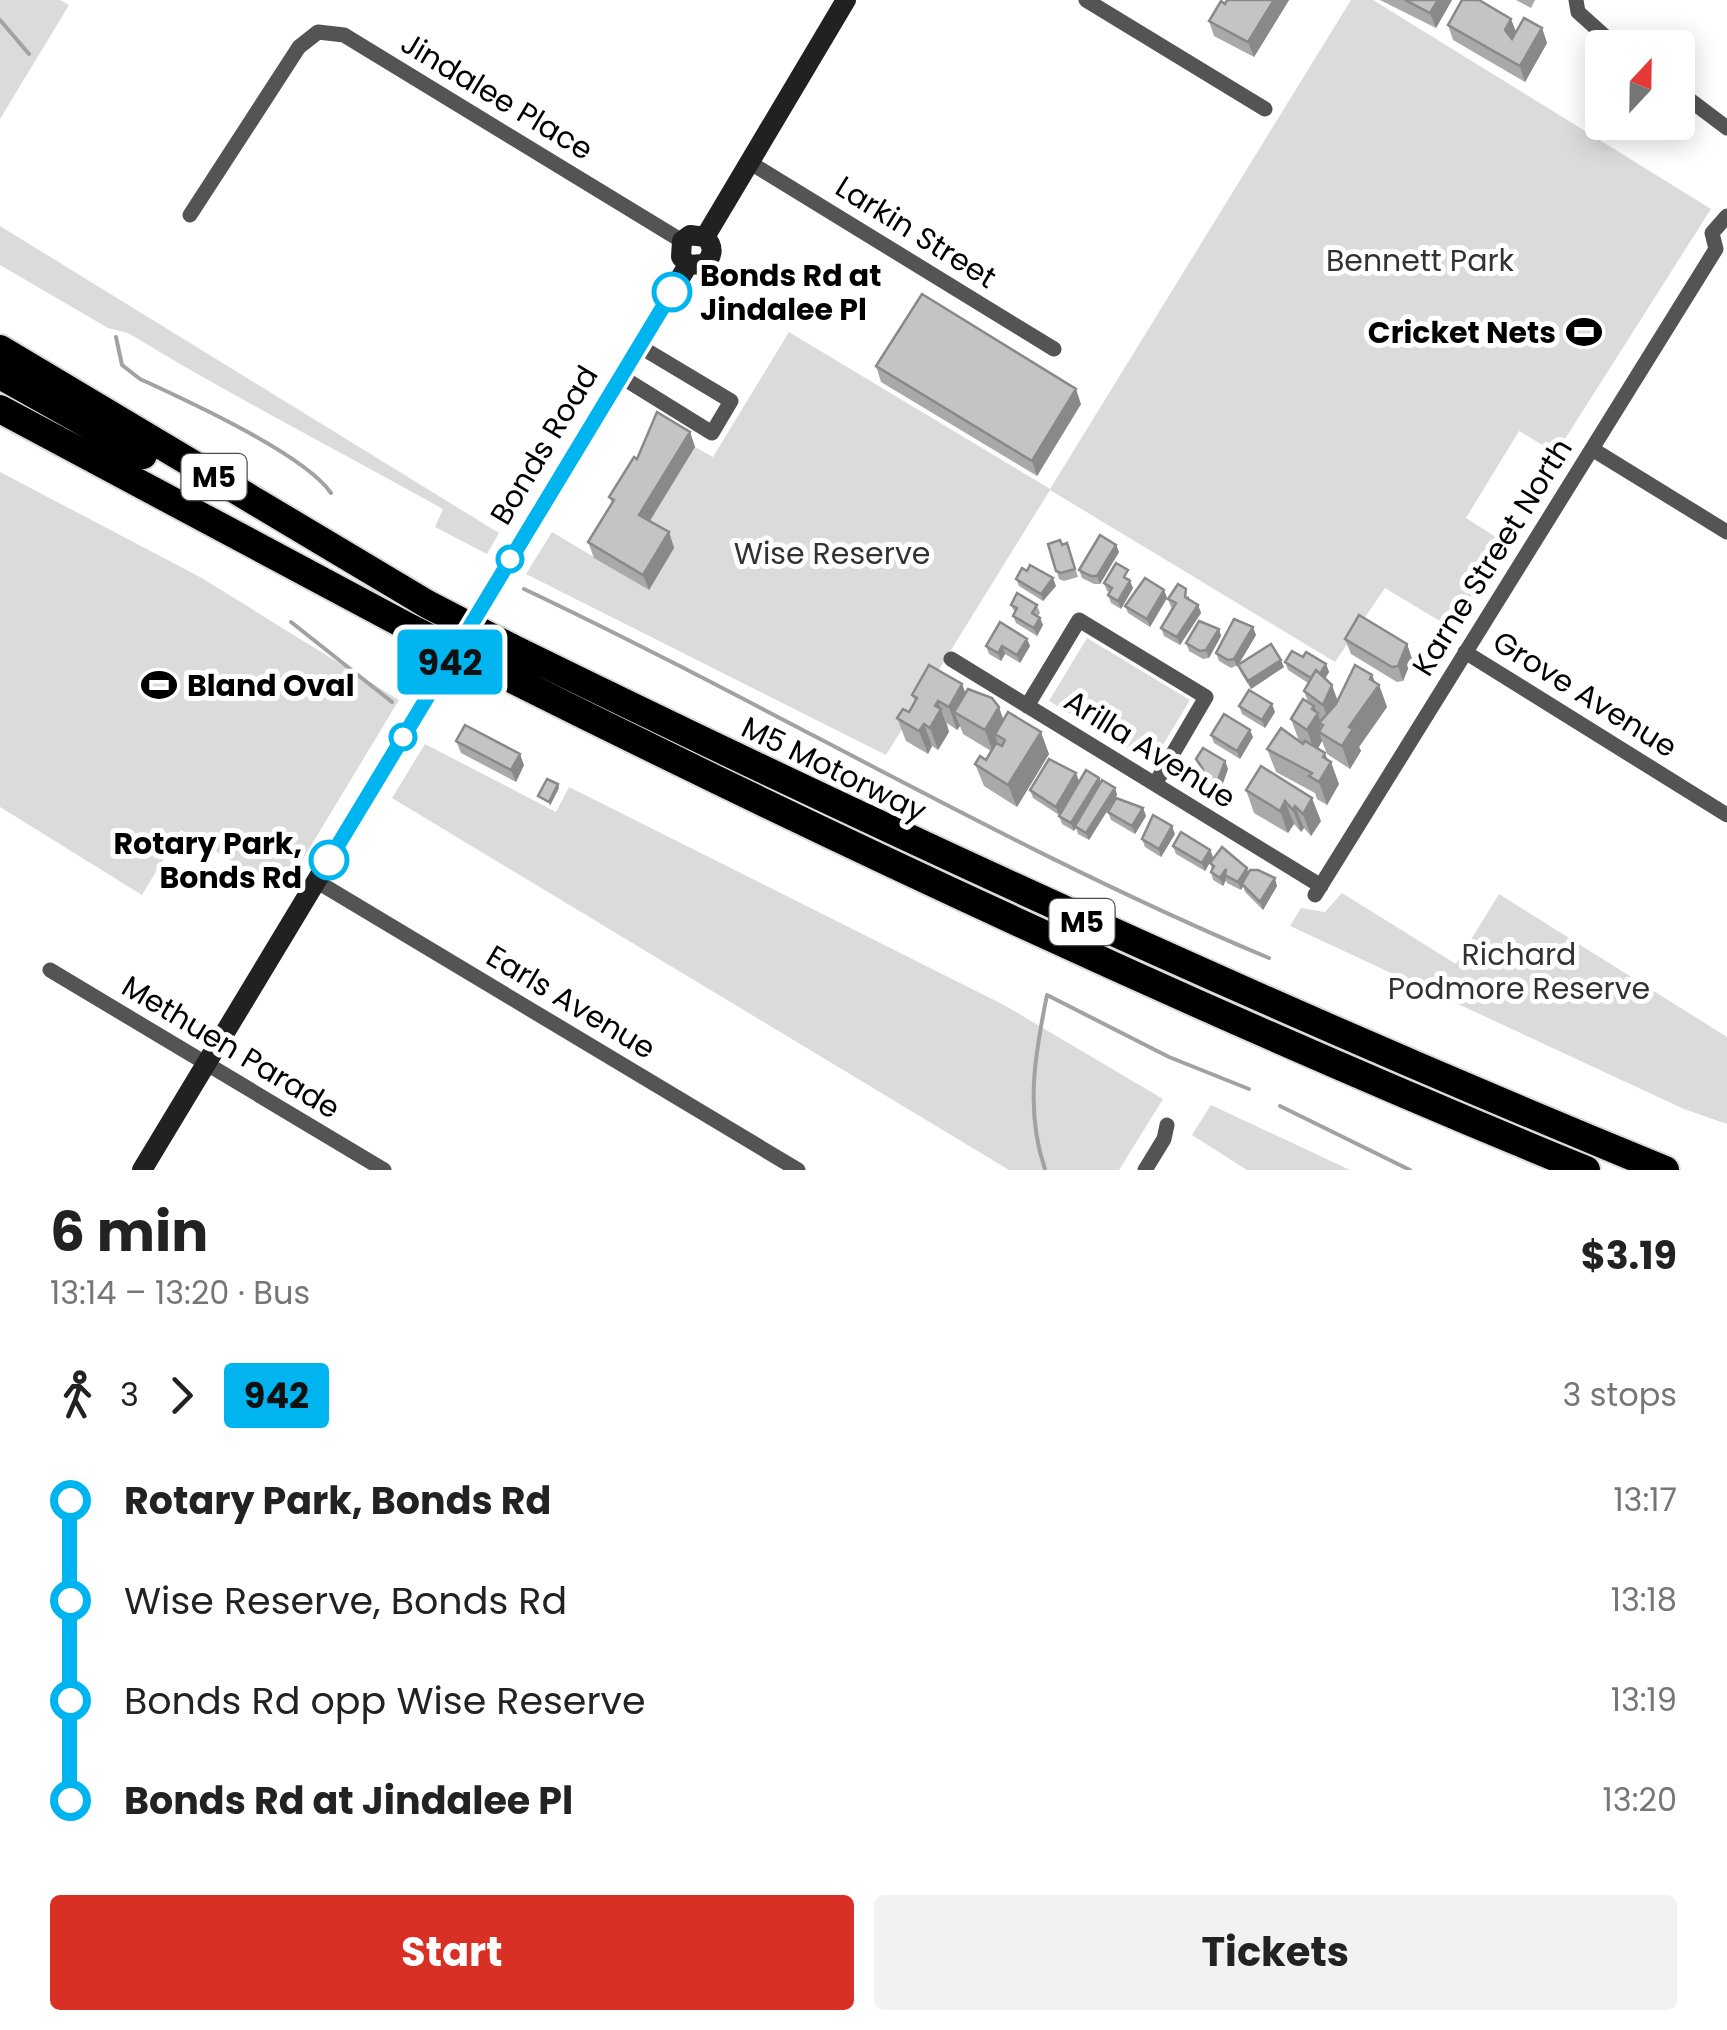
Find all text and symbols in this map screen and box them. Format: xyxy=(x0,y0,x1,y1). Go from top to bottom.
street label: Jindalee Place xyxy=(393,22,601,170)
north arrow xyxy=(1585,30,1695,140)
map controls xyxy=(1585,30,1695,140)
street label: Larkin Street xyxy=(827,165,1005,299)
park label: Bennett Park xyxy=(1326,239,1515,282)
place label: Bonds Rd at Jindalee Pl xyxy=(700,254,881,331)
marker: Bonds Rd at Jindalee Pl xyxy=(653,273,691,311)
place label: Cricket Nets xyxy=(1368,311,1556,354)
sports icon: Cricket Nets xyxy=(1565,313,1603,351)
street label: Bonds Road xyxy=(480,357,608,533)
street label: Karne Street North xyxy=(1402,430,1582,684)
road number: M5 xyxy=(182,454,246,500)
park label: Wise Reserve xyxy=(734,532,930,575)
unlabelled marker xyxy=(497,546,523,572)
street label: Grove Avenue xyxy=(1485,620,1685,768)
line badge: 942 xyxy=(392,630,508,694)
text: 942 xyxy=(417,638,483,687)
place label: Bland Oval xyxy=(187,664,355,707)
sports icon: Bland Oval xyxy=(140,666,178,704)
street label: Arilla Avenue xyxy=(1056,679,1244,819)
street label: M5 Motorway xyxy=(734,706,934,832)
unlabelled marker xyxy=(390,724,416,750)
place label: Rotary Park, Bonds Rd xyxy=(114,822,302,899)
marker: Rotary Park, Bonds Rd xyxy=(310,841,348,879)
road number: M5 xyxy=(1050,899,1114,945)
park label: Richard Podmore Reserve xyxy=(1388,933,1650,1010)
street label: Earls Avenue xyxy=(478,934,664,1070)
street label: Methuen Parade xyxy=(114,965,348,1129)
text: 6 min xyxy=(50,1193,208,1270)
text: $3.19 xyxy=(1581,1229,1677,1282)
text: 13:14 – 13:20 · Bus xyxy=(50,1270,310,1315)
icon: walk xyxy=(50,1368,105,1423)
icon: forward xyxy=(154,1368,209,1423)
text: 942 xyxy=(244,1371,309,1420)
text: 3 xyxy=(120,1372,139,1417)
text: 3 stops xyxy=(1562,1372,1677,1417)
text: Rotary Park, Bonds Rd xyxy=(124,1474,551,1527)
text: 13:17 xyxy=(1613,1477,1677,1522)
text: Wise Reserve, Bonds Rd xyxy=(124,1574,567,1627)
text: 13:18 xyxy=(1611,1577,1677,1622)
text: Bonds Rd opp Wise Reserve xyxy=(124,1674,645,1727)
text: 13:19 xyxy=(1611,1677,1677,1722)
text: Bonds Rd at Jindalee Pl xyxy=(124,1774,573,1827)
text: 13:20 xyxy=(1603,1777,1677,1822)
button: Start xyxy=(50,1895,854,2010)
button: Tickets xyxy=(874,1895,1677,2010)

